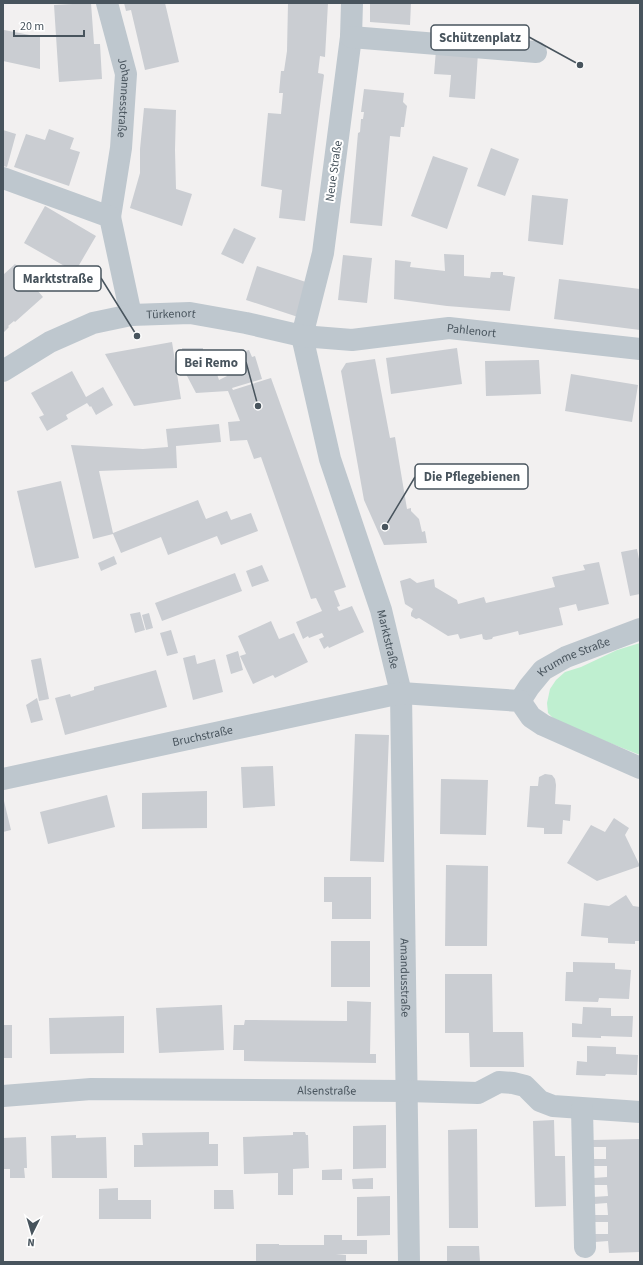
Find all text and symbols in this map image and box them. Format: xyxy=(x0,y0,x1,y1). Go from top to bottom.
scale bar xyxy=(14,12,84,38)
text: 20 m xyxy=(20,18,44,35)
callout: Schützenplatz xyxy=(431,25,529,50)
text: Schützenplatz xyxy=(439,29,521,47)
street label: Johannesstraße xyxy=(113,56,135,138)
street label: Neue Straße xyxy=(321,139,347,203)
callout: Marktstraße xyxy=(14,266,101,291)
text: Marktstraße xyxy=(23,270,94,288)
street label: Türkenort xyxy=(146,304,197,323)
street label: Pahlenort xyxy=(446,319,497,342)
callout: Bei Remo xyxy=(176,350,246,375)
text: Bei Remo xyxy=(184,354,238,372)
callout: Die Pflegebienen xyxy=(415,464,528,489)
text: Die Pflegebienen xyxy=(424,468,520,486)
street label: Marktstraße xyxy=(373,608,403,671)
street label: Krumme Straße xyxy=(533,633,612,680)
street label: Bruchstraße xyxy=(171,721,234,751)
street label: Amandusstraße xyxy=(396,938,414,1017)
street label: Alsenstraße xyxy=(297,1082,356,1099)
north arrow xyxy=(12,1213,52,1253)
text: N xyxy=(27,1235,35,1250)

